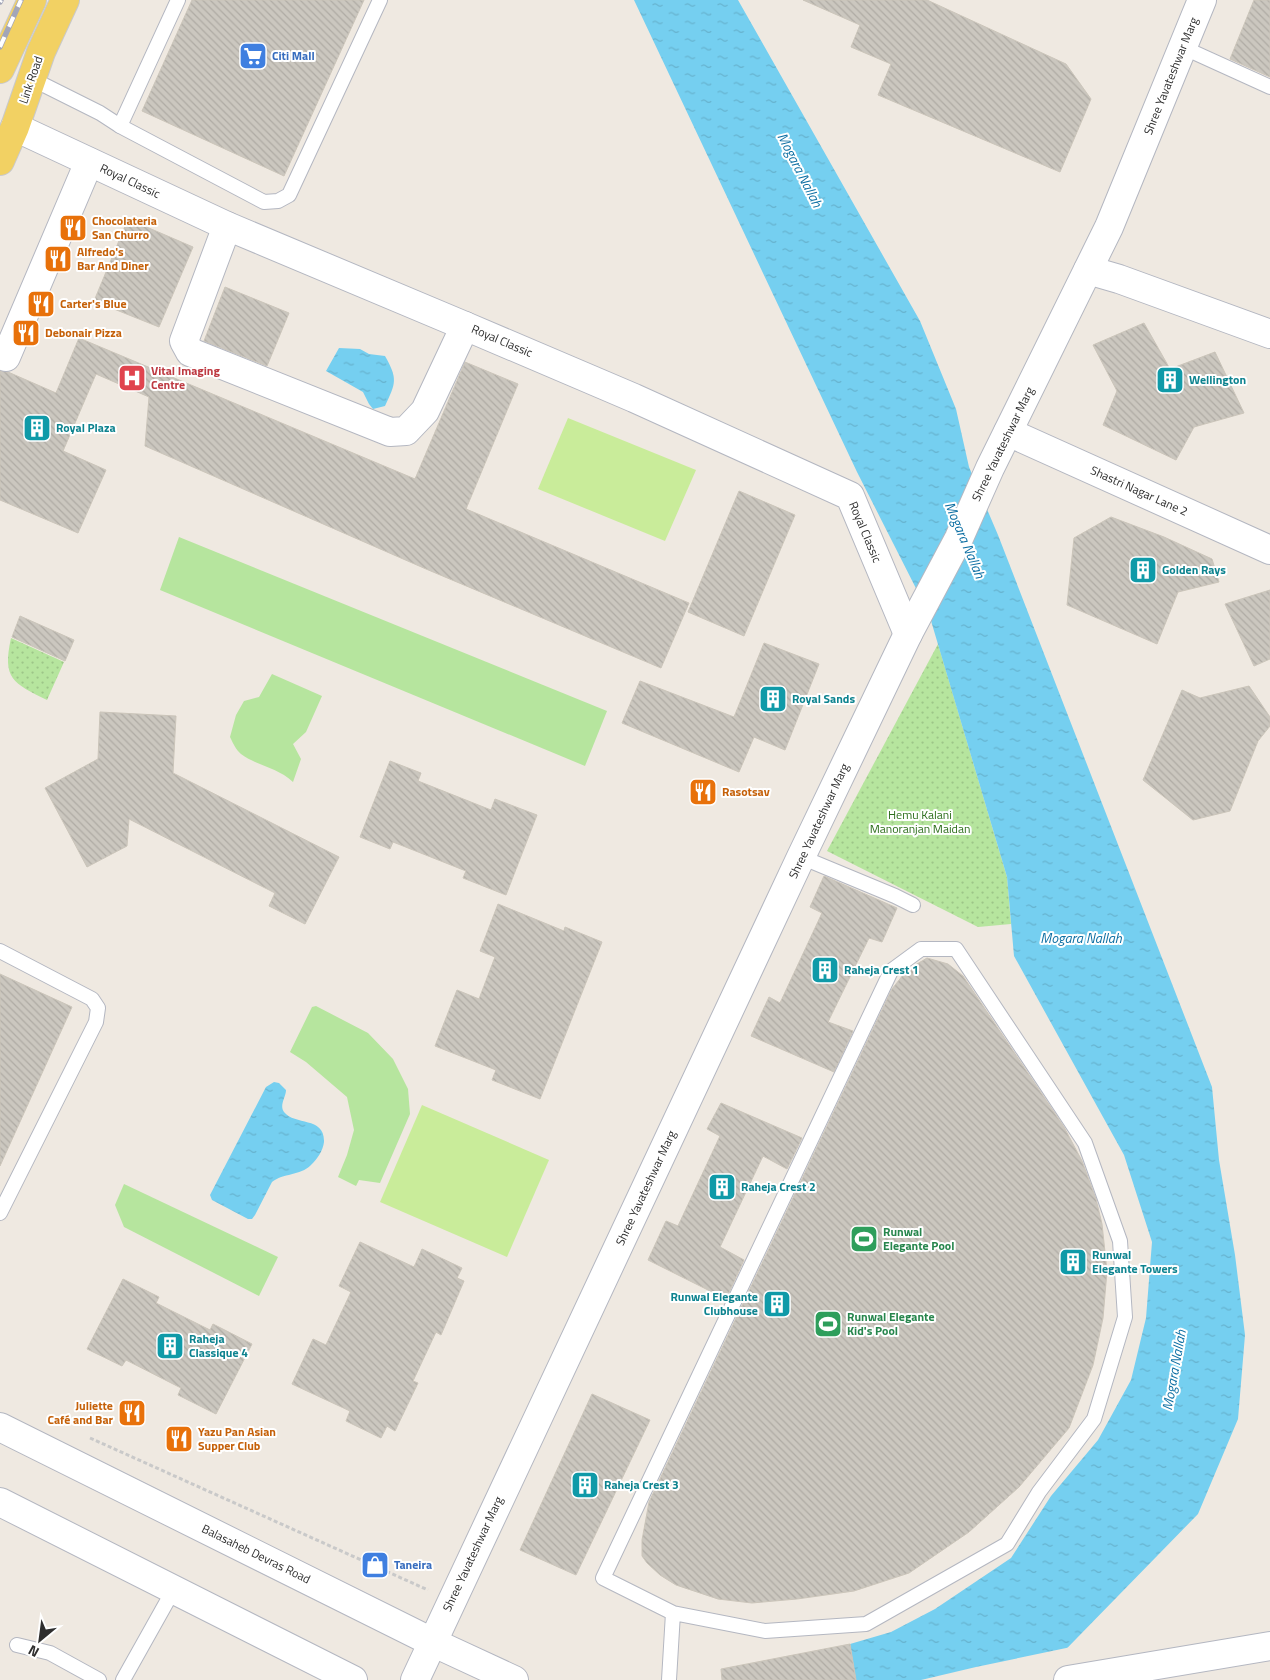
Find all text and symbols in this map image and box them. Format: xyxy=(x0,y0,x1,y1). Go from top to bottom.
street label: Shree Yavateshwar Marg xyxy=(1138,14,1203,138)
supermarket icon: Citi Mall xyxy=(238,41,268,71)
place label: Citi Mall xyxy=(272,46,315,65)
street label: Link Road xyxy=(14,53,48,106)
water label: Mogara Nallah xyxy=(773,129,829,212)
street label: Royal Classic xyxy=(97,158,164,203)
place label: Chocolateria San Churro xyxy=(92,211,157,244)
restaurant icon: Chocolateria San Churro xyxy=(58,213,88,243)
place label: Alfredo's Bar And Diner xyxy=(77,242,149,275)
restaurant icon: Alfredo's Bar And Diner xyxy=(43,244,73,274)
restaurant icon: Carter's Blue xyxy=(26,289,56,319)
place label: Carter's Blue xyxy=(60,294,127,313)
restaurant icon: Debonair Pizza xyxy=(11,318,41,348)
street label: Royal Classic xyxy=(469,319,536,362)
place label: Debonair Pizza xyxy=(45,323,122,342)
place label: Vital Imaging Centre xyxy=(151,361,220,394)
hospital icon: Vital Imaging Centre xyxy=(117,363,147,393)
building icon: Wellington xyxy=(1155,365,1185,395)
place label: Wellington xyxy=(1189,370,1246,389)
street label: Shree Yavateshwar Marg xyxy=(967,383,1039,504)
building icon: Royal Plaza xyxy=(22,413,52,443)
place label: Royal Plaza xyxy=(56,418,116,437)
street label: Shastri Nagar Lane 2 xyxy=(1087,461,1191,521)
street label: Royal Classic xyxy=(844,498,887,565)
water label: Mogara Nallah xyxy=(940,498,991,582)
building icon: Golden Rays xyxy=(1128,555,1158,585)
place label: Golden Rays xyxy=(1162,560,1226,579)
building icon: Royal Sands xyxy=(758,684,788,714)
place label: Royal Sands xyxy=(792,689,855,708)
street label: Shree Yavateshwar Marg xyxy=(783,760,854,882)
restaurant icon: Rasotsav xyxy=(688,777,718,807)
place label: Rasotsav xyxy=(722,782,770,801)
park label: Hemu Kalani Manoranjan Maidan xyxy=(870,805,970,838)
water label: Mogara Nallah xyxy=(1040,927,1123,948)
building icon: Raheja Crest 1 xyxy=(810,955,840,985)
place label: Raheja Crest 1 xyxy=(844,960,919,979)
street label: Shree Yavateshwar Marg xyxy=(610,1127,681,1249)
building icon: Raheja Crest 2 xyxy=(707,1172,737,1202)
place label: Raheja Crest 2 xyxy=(741,1177,816,1196)
place label: Runwal Elegante Pool xyxy=(883,1222,954,1255)
sports icon: Runwal Elegante Pool xyxy=(849,1224,879,1254)
place label: Runwal Elegante Towers xyxy=(1092,1245,1178,1278)
building icon: Runwal Elegante Towers xyxy=(1058,1247,1088,1277)
place label: Runwal Elegante Clubhouse xyxy=(670,1287,758,1320)
building icon: Runwal Elegante Clubhouse xyxy=(762,1289,792,1319)
place label: Runwal Elegante Kid's Pool xyxy=(847,1307,935,1340)
sports icon: Runwal Elegante Kid's Pool xyxy=(813,1309,843,1339)
water label: Mogara Nallah xyxy=(1156,1327,1191,1412)
place label: Raheja Classique 4 xyxy=(189,1329,248,1362)
building icon: Raheja Classique 4 xyxy=(155,1331,185,1361)
place label: Juliette Café and Bar xyxy=(47,1396,114,1429)
restaurant icon: Juliette Café and Bar xyxy=(117,1398,147,1428)
place label: Yazu Pan Asian Supper Club xyxy=(198,1422,276,1455)
restaurant icon: Yazu Pan Asian Supper Club xyxy=(164,1424,194,1454)
building icon: Raheja Crest 3 xyxy=(570,1470,600,1500)
place label: Raheja Crest 3 xyxy=(604,1475,679,1494)
street label: Shree Yavateshwar Marg xyxy=(437,1493,508,1615)
street label: Balasaheb Devras Road xyxy=(199,1519,314,1588)
shop icon: Taneira xyxy=(360,1550,390,1580)
place label: Taneira xyxy=(394,1555,432,1574)
north arrow xyxy=(15,1615,65,1665)
text: N xyxy=(24,1640,43,1663)

